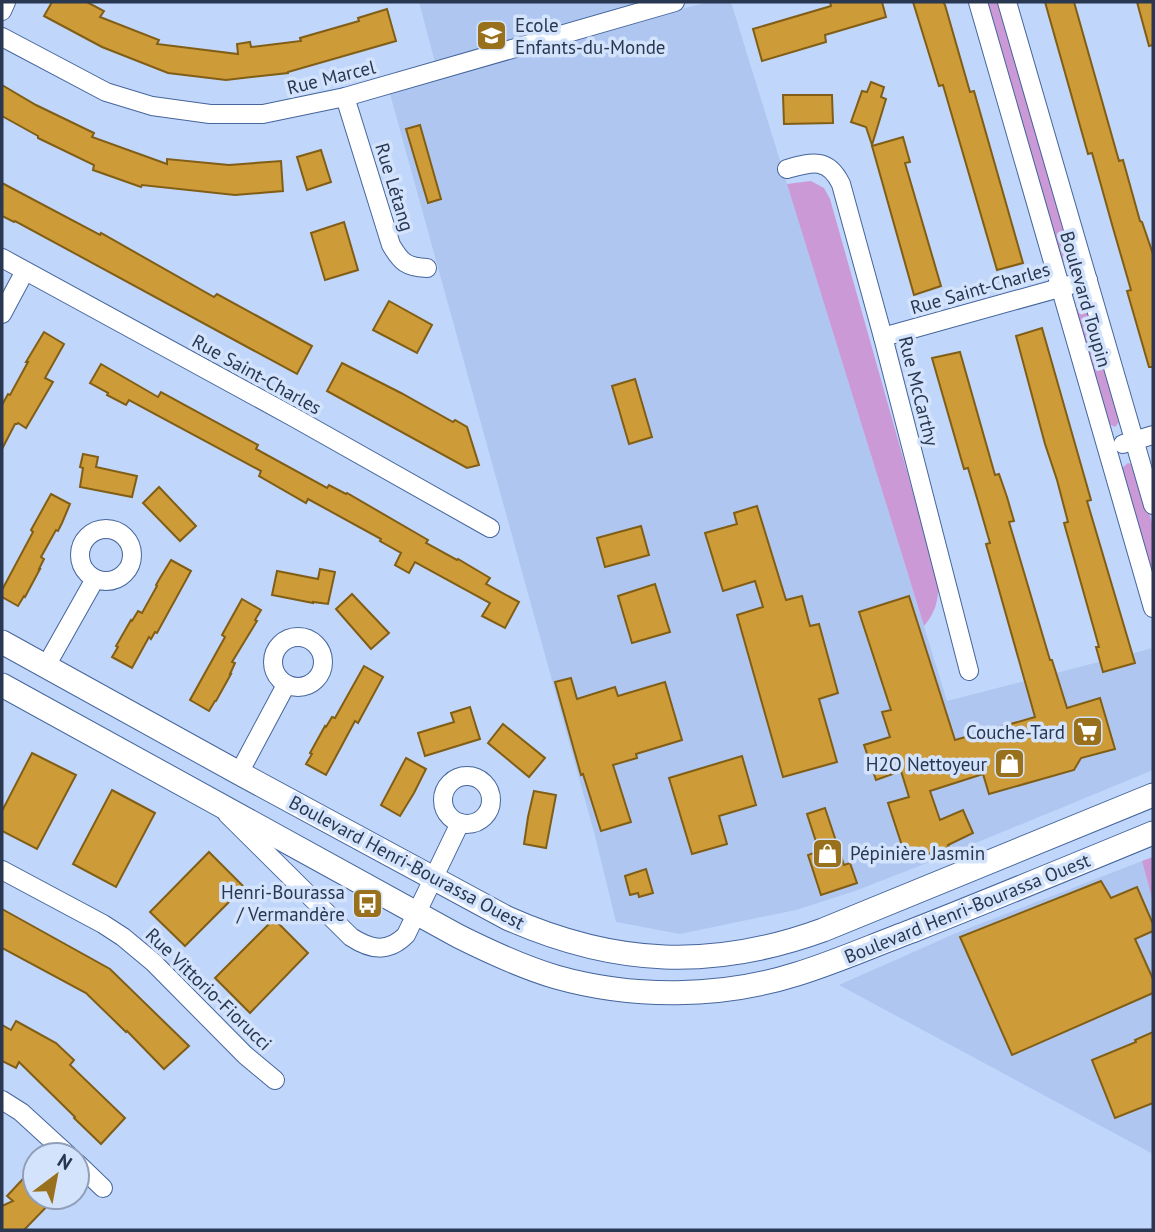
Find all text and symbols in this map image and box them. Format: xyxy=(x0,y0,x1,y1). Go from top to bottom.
place label: Ecole Enfants-du-Monde xyxy=(515,13,666,59)
school or university icon: Ecole Enfants-du-Monde xyxy=(475,19,509,53)
street label: Rue Marcel xyxy=(284,54,378,100)
street label: Rue Létang xyxy=(370,140,420,234)
street label: Boulevard Toupin xyxy=(1055,228,1117,370)
street label: Rue Saint-Charles xyxy=(907,257,1053,319)
street label: Rue Saint-Charles xyxy=(188,329,326,419)
street label: Rue McCarthy xyxy=(894,334,944,449)
supermarket icon: Couche-Tard xyxy=(1071,715,1105,749)
place label: Couche-Tard xyxy=(966,720,1065,744)
shop icon: H2O Nettoyeur xyxy=(993,747,1027,781)
place label: H2O Nettoyeur xyxy=(866,752,988,776)
street label: Boulevard Henri-Bourassa Ouest xyxy=(285,790,529,935)
shop icon: Pépinière Jasmin xyxy=(810,836,844,870)
place label: Pépinière Jasmin xyxy=(850,841,985,865)
street label: Boulevard Henri-Bourassa Ouest xyxy=(841,847,1094,968)
place label: Henri-Bourassa / Vermandère xyxy=(221,880,345,926)
bus stop icon: Henri-Bourassa / Vermandère xyxy=(351,886,385,920)
street label: Rue Vittorio-Fiorucci xyxy=(141,923,277,1055)
north arrow xyxy=(21,1141,91,1211)
text: N xyxy=(53,1148,77,1175)

